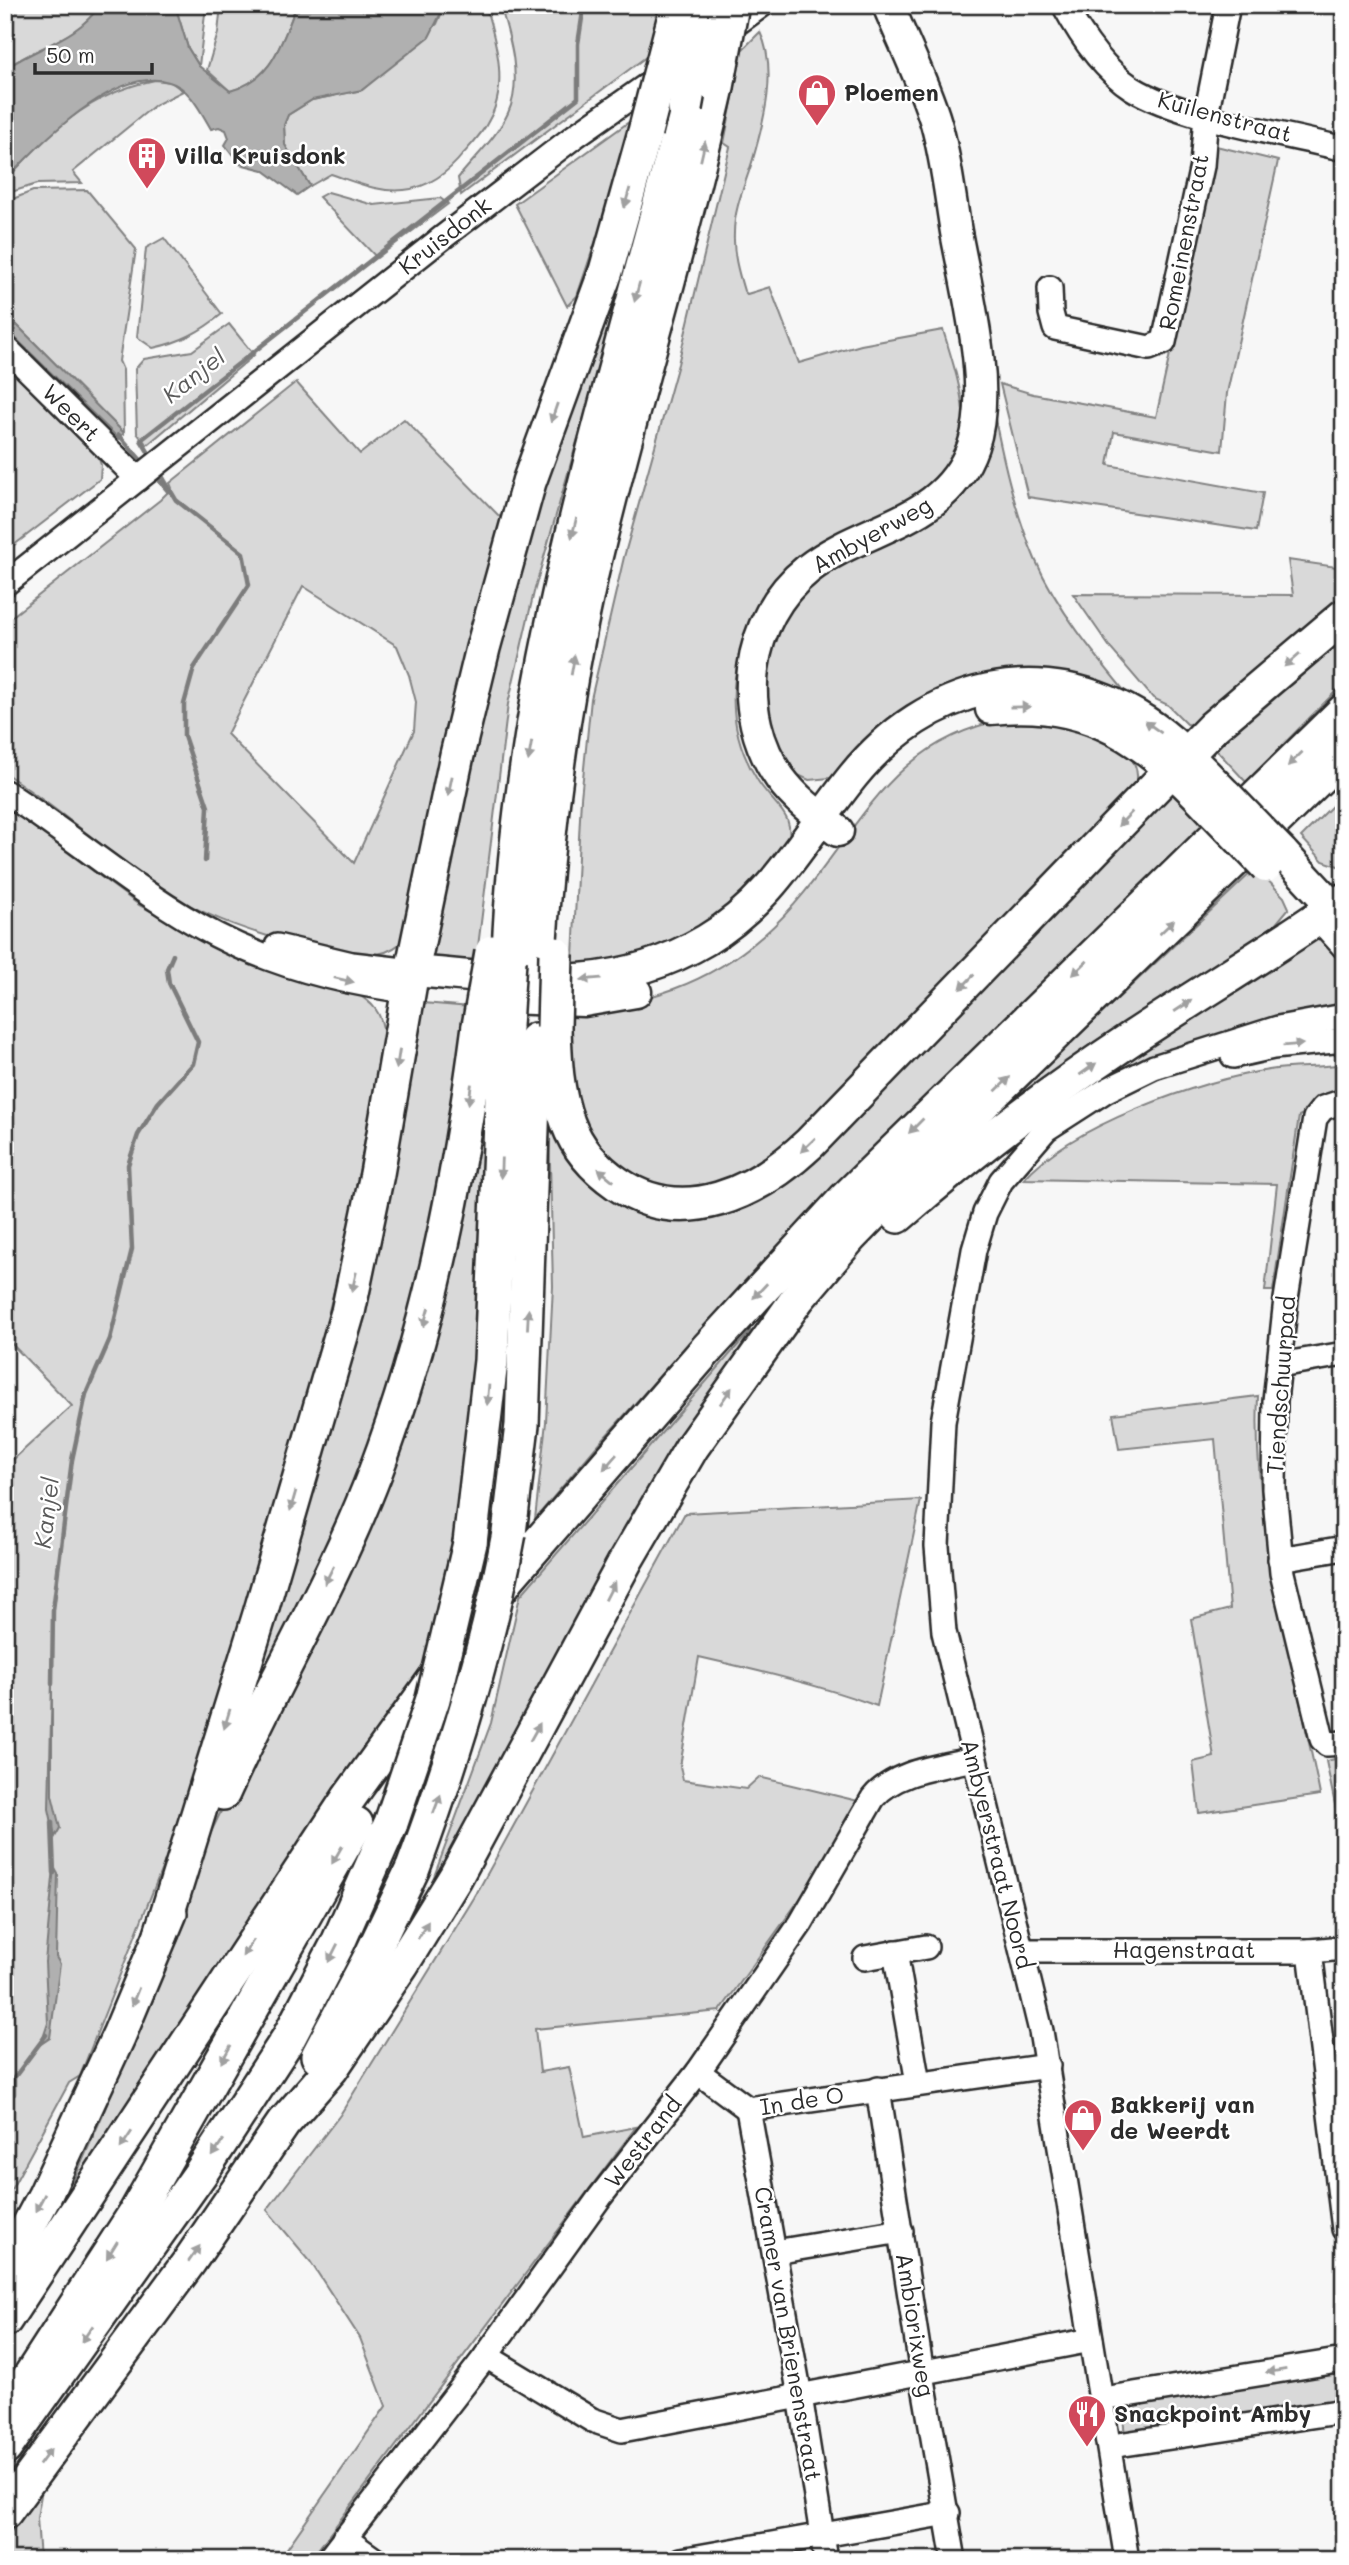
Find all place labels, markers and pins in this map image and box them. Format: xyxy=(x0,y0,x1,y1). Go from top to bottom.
shop icon: Ploemen xyxy=(796,72,838,127)
place label: Ploemen xyxy=(844,77,939,107)
building icon: Villa Kruisdonk xyxy=(126,135,168,190)
place label: Villa Kruisdonk xyxy=(174,140,346,170)
place label: Bakkerij van de Weerdt xyxy=(1110,2089,1255,2145)
shop icon: Bakkerij van de Weerdt xyxy=(1062,2097,1104,2152)
restaurant icon: Snackpoint Amby xyxy=(1066,2393,1108,2448)
place label: Snackpoint Amby xyxy=(1114,2398,1311,2428)

